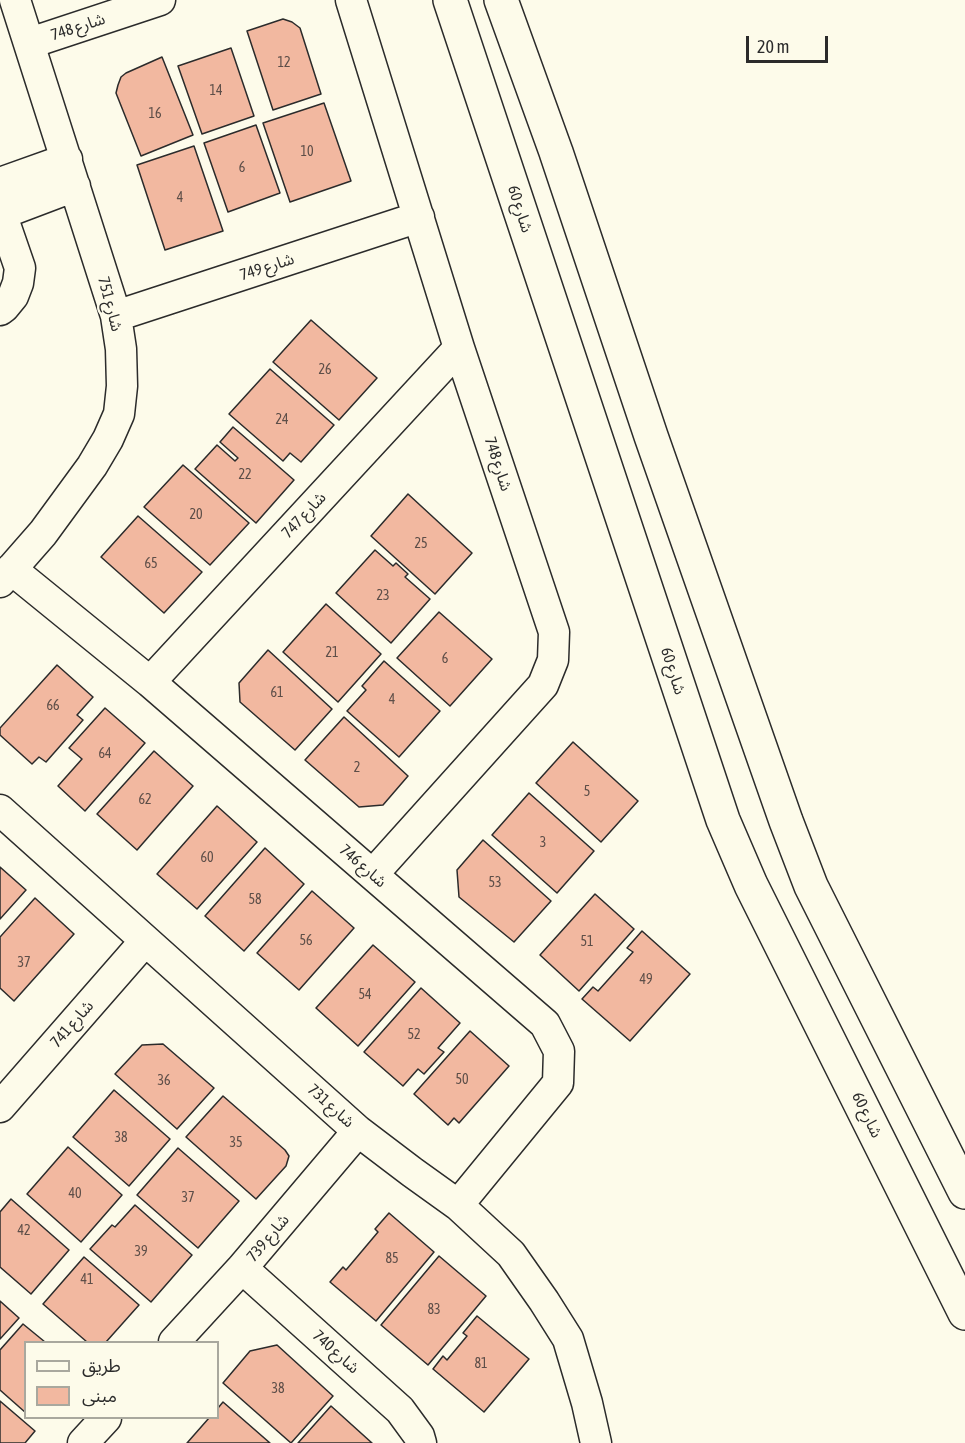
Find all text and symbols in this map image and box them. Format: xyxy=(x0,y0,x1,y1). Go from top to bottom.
street label: شارع 748 xyxy=(48,9,108,45)
scale bar xyxy=(749,24,832,62)
text: 20 m xyxy=(757,36,789,57)
house number: 12 xyxy=(277,55,291,71)
house number: 14 xyxy=(209,83,223,99)
house number: 16 xyxy=(148,106,162,122)
house number: 10 xyxy=(300,144,314,160)
house number: 6 xyxy=(239,160,245,176)
street label: شارع 60 xyxy=(503,183,537,235)
house number: 4 xyxy=(177,190,183,206)
street label: شارع 749 xyxy=(237,249,297,285)
street label: شارع 751 xyxy=(93,275,127,333)
house number: 26 xyxy=(318,362,332,378)
house number: 24 xyxy=(275,412,289,428)
street label: شارع 748 xyxy=(480,434,516,494)
house number: 22 xyxy=(238,467,252,483)
street label: شارع 747 xyxy=(278,488,330,542)
house number: 20 xyxy=(189,507,203,523)
house number: 25 xyxy=(414,536,428,552)
house number: 65 xyxy=(144,556,158,572)
house number: 23 xyxy=(376,588,390,604)
house number: 21 xyxy=(325,645,339,661)
street label: شارع 60 xyxy=(656,645,690,697)
house number: 6 xyxy=(442,651,448,667)
house number: 61 xyxy=(270,685,284,701)
house number: 4 xyxy=(389,692,395,708)
house number: 66 xyxy=(46,698,60,714)
house number: 64 xyxy=(98,746,112,762)
house number: 2 xyxy=(354,760,360,776)
house number: 5 xyxy=(584,784,590,800)
house number: 62 xyxy=(138,792,152,808)
house number: 3 xyxy=(540,835,546,851)
street label: شارع 746 xyxy=(336,840,390,892)
house number: 60 xyxy=(200,850,214,866)
house number: 53 xyxy=(488,875,502,891)
house number: 58 xyxy=(248,892,262,908)
house number: 56 xyxy=(299,933,313,949)
house number: 51 xyxy=(580,934,594,950)
house number: 37 xyxy=(17,955,31,971)
house number: 49 xyxy=(639,972,653,988)
house number: 54 xyxy=(358,987,372,1003)
street label: شارع 741 xyxy=(46,997,98,1051)
house number: 52 xyxy=(407,1027,421,1043)
house number: 50 xyxy=(455,1072,469,1088)
house number: 36 xyxy=(157,1073,171,1089)
street label: شارع 731 xyxy=(304,1080,358,1132)
street label: شارع 60 xyxy=(848,1089,886,1141)
house number: 38 xyxy=(114,1130,128,1146)
house number: 35 xyxy=(229,1135,243,1151)
house number: 40 xyxy=(68,1186,82,1202)
house number: 37 xyxy=(181,1190,195,1206)
street label: شارع 739 xyxy=(243,1210,293,1266)
house number: 42 xyxy=(17,1223,31,1239)
house number: 39 xyxy=(134,1244,148,1260)
house number: 85 xyxy=(385,1251,399,1267)
house number: 41 xyxy=(80,1272,94,1288)
house number: 83 xyxy=(427,1302,441,1318)
street label: شارع 740 xyxy=(309,1326,363,1378)
legend xyxy=(24,1341,219,1419)
text: طريق xyxy=(82,1355,121,1376)
house number: 81 xyxy=(474,1356,488,1372)
house number: 38 xyxy=(271,1381,285,1397)
text: مبنى xyxy=(82,1385,117,1406)

